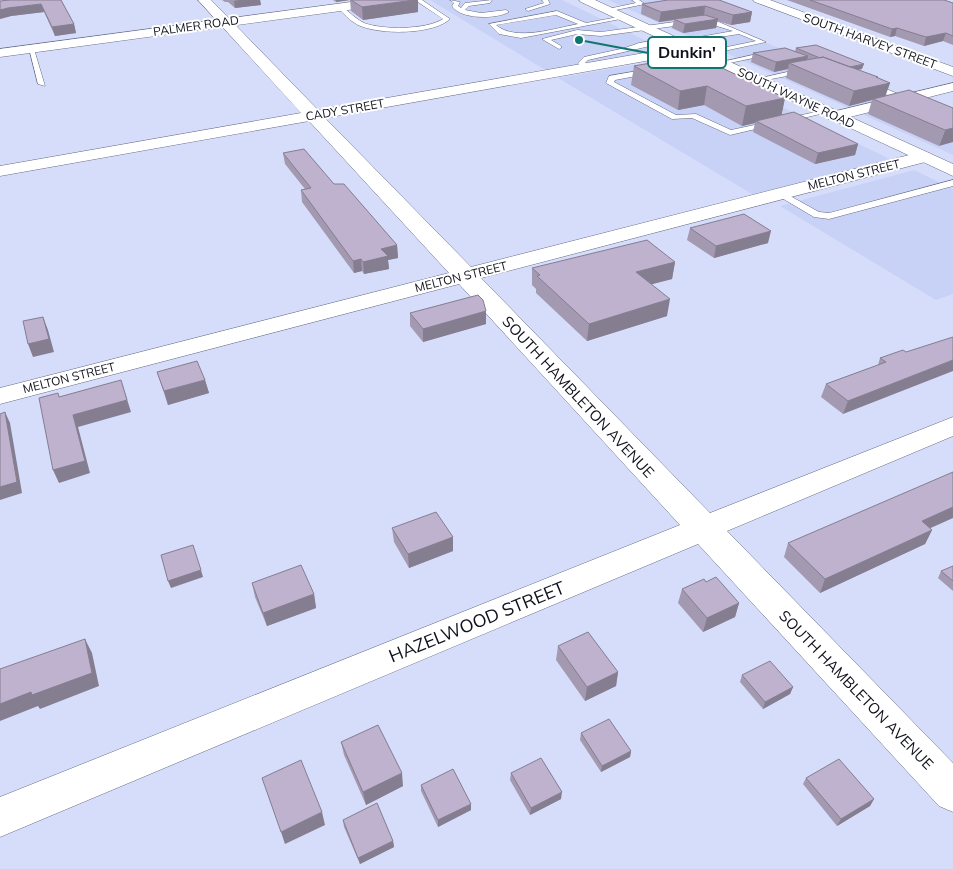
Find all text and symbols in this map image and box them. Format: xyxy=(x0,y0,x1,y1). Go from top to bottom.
street label: SOUTH HARVEY STREET xyxy=(801,9,940,72)
street label: PALMER ROAD xyxy=(152,12,240,39)
callout: Dunkin' xyxy=(648,37,726,68)
text: Dunkin' xyxy=(658,42,716,62)
street label: SOUTH WAYNE ROAD xyxy=(735,64,857,131)
street label: CADY STREET xyxy=(304,95,386,124)
street label: MELTON STREET xyxy=(806,156,902,193)
street label: MELTON STREET xyxy=(413,258,509,295)
street label: SOUTH HAMBLETON AVENUE xyxy=(498,312,659,482)
street label: MELTON STREET xyxy=(21,359,117,396)
street label: HAZELWOOD STREET xyxy=(385,576,568,667)
street label: SOUTH HAMBLETON AVENUE xyxy=(775,606,938,773)

